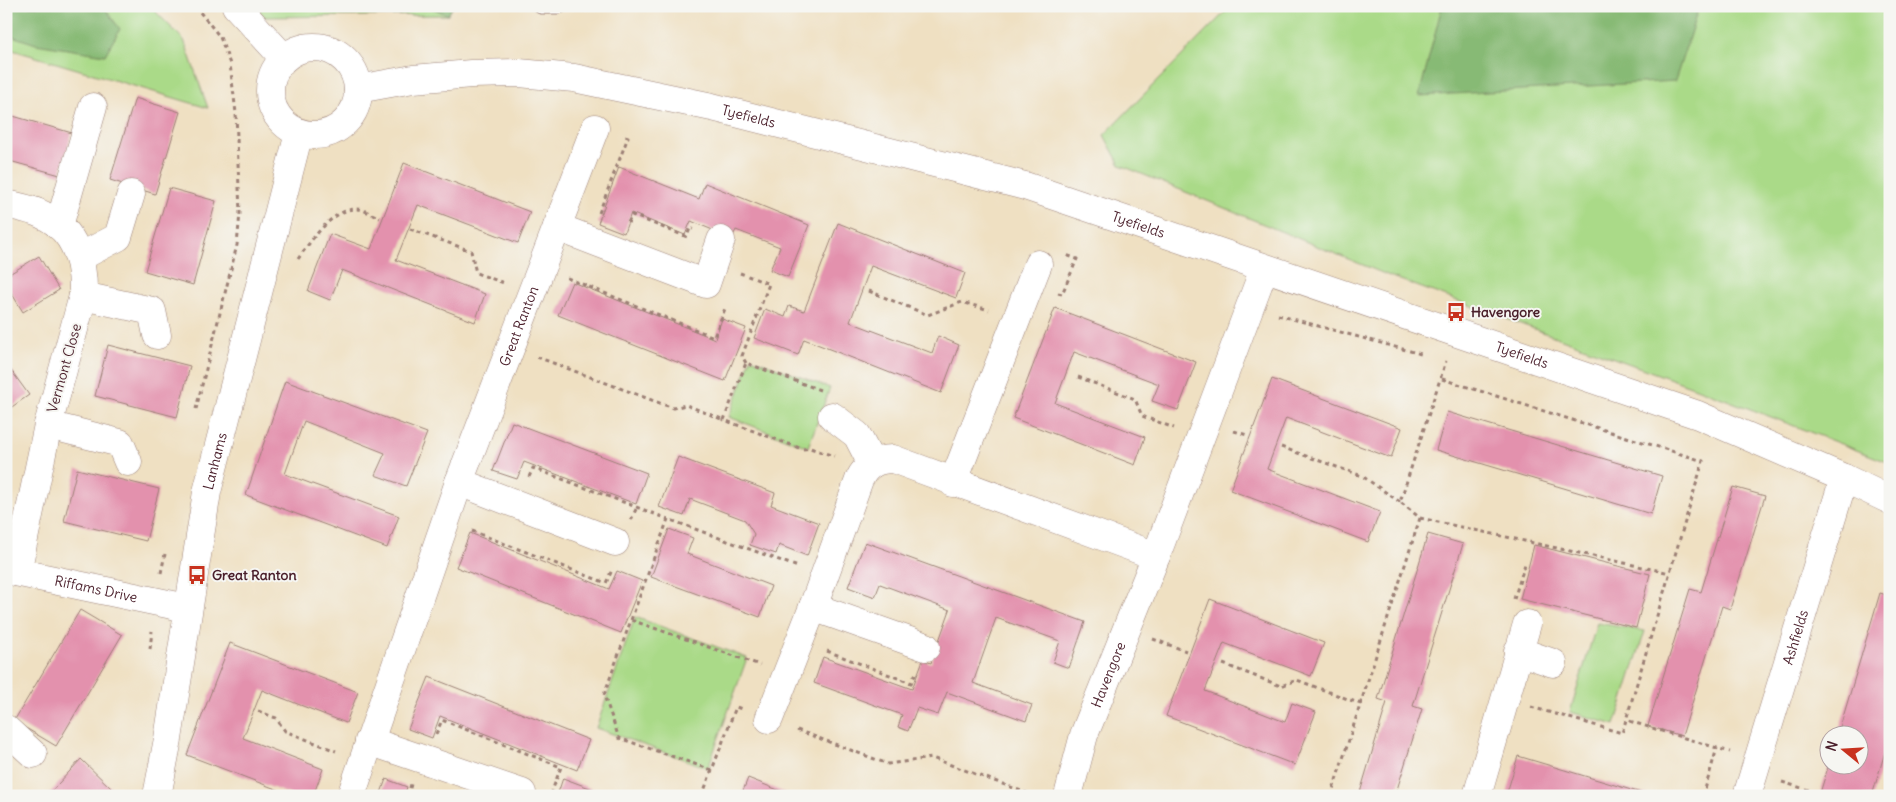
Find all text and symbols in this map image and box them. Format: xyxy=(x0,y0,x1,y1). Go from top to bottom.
street label: Tyefields xyxy=(720,101,777,132)
street label: Tyefields xyxy=(1110,207,1167,242)
street label: Great Ranton xyxy=(495,283,542,369)
bus stop icon: Havengore xyxy=(1445,301,1467,323)
place label: Havengore xyxy=(1471,303,1540,321)
street label: Vermont Close xyxy=(43,321,85,415)
street label: Tyefields xyxy=(1493,338,1551,372)
street label: Lanhams xyxy=(199,431,231,492)
bus stop icon: Great Ranton xyxy=(186,564,208,586)
place label: Great Ranton xyxy=(212,566,297,584)
street label: Riffams Drive xyxy=(53,571,139,606)
street label: Ashfields xyxy=(1779,608,1812,667)
street label: Havengore xyxy=(1087,639,1129,710)
north arrow xyxy=(1818,724,1868,774)
text: N xyxy=(1822,739,1842,753)

